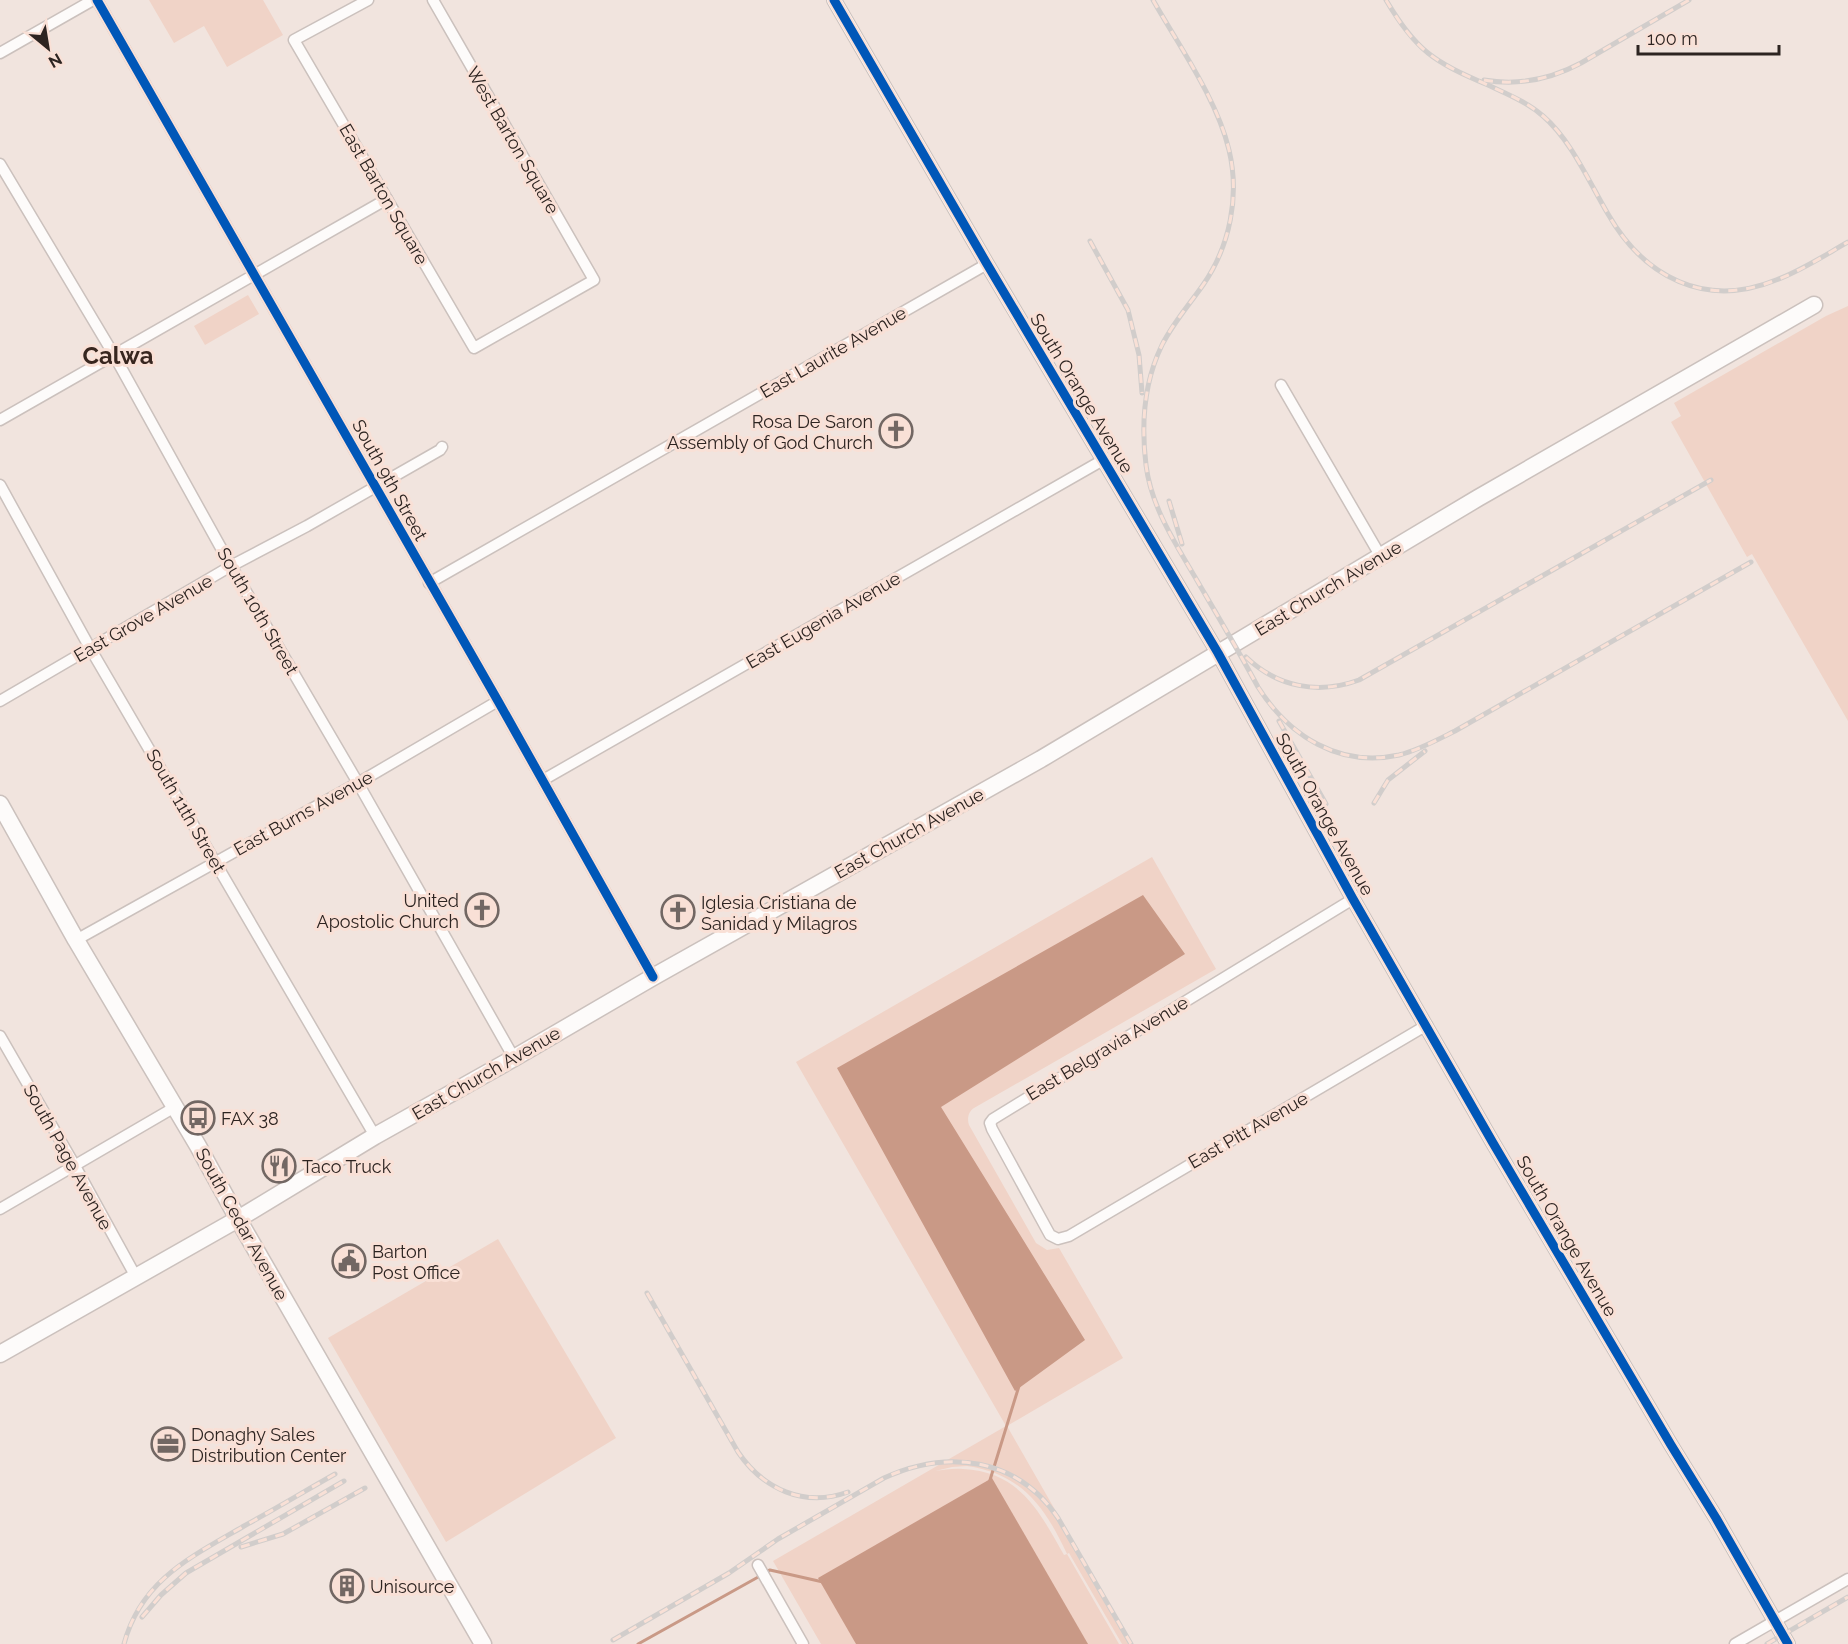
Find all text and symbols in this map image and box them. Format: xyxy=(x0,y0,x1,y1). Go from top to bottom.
north arrow xyxy=(18,18,78,78)
scale bar xyxy=(1638,18,1779,56)
text: 100 m xyxy=(1647,28,1698,49)
text: N xyxy=(45,49,65,72)
street label: West Barton Square xyxy=(462,63,564,218)
street label: East Barton Square xyxy=(335,120,433,268)
street label: East Laurite Avenue xyxy=(756,301,910,402)
street label: South Orange Avenue xyxy=(1026,309,1138,477)
district label: Calwa xyxy=(83,341,154,370)
place label: Rosa De Saron Assembly of God Church xyxy=(667,411,873,453)
church icon: Rosa De Saron Assembly of God Church xyxy=(878,413,914,449)
street label: South 9th Street xyxy=(348,416,432,544)
street label: East Church Avenue xyxy=(1251,536,1405,640)
street label: South 10th Street xyxy=(213,544,303,678)
street label: East Eugenia Avenue xyxy=(742,567,904,673)
street label: East Grove Avenue xyxy=(70,570,216,666)
street label: South Orange Avenue xyxy=(1272,729,1379,899)
street label: South 11th Street xyxy=(142,745,230,877)
street label: East Burns Avenue xyxy=(230,766,376,860)
street label: East Church Avenue xyxy=(831,783,988,883)
place label: United Apostolic Church xyxy=(317,890,459,932)
church icon: United Apostolic Church xyxy=(464,892,500,928)
place label: Iglesia Cristiana de Sanidad y Milagros xyxy=(701,892,858,934)
church icon: Iglesia Cristiana de Sanidad y Milagros xyxy=(660,894,696,930)
street label: East Belgravia Avenue xyxy=(1022,991,1192,1105)
street label: East Church Avenue xyxy=(408,1022,564,1124)
street label: South Page Avenue xyxy=(19,1081,117,1234)
street label: East Pitt Avenue xyxy=(1185,1087,1312,1173)
bus stop icon: FAX 38 xyxy=(180,1100,216,1136)
place label: FAX 38 xyxy=(221,1108,279,1129)
street label: South Cedar Avenue xyxy=(191,1144,293,1304)
restaurant icon: Taco Truck xyxy=(261,1148,297,1184)
street label: South Orange Avenue xyxy=(1512,1152,1622,1321)
place label: Taco Truck xyxy=(302,1156,392,1177)
place label: Barton Post Office xyxy=(372,1241,461,1283)
public building icon: Barton Post Office xyxy=(331,1243,367,1279)
place label: Donaghy Sales Distribution Center xyxy=(191,1424,347,1466)
office icon: Donaghy Sales Distribution Center xyxy=(150,1426,186,1462)
building icon: Unisource xyxy=(329,1568,365,1604)
place label: Unisource xyxy=(370,1576,455,1597)

